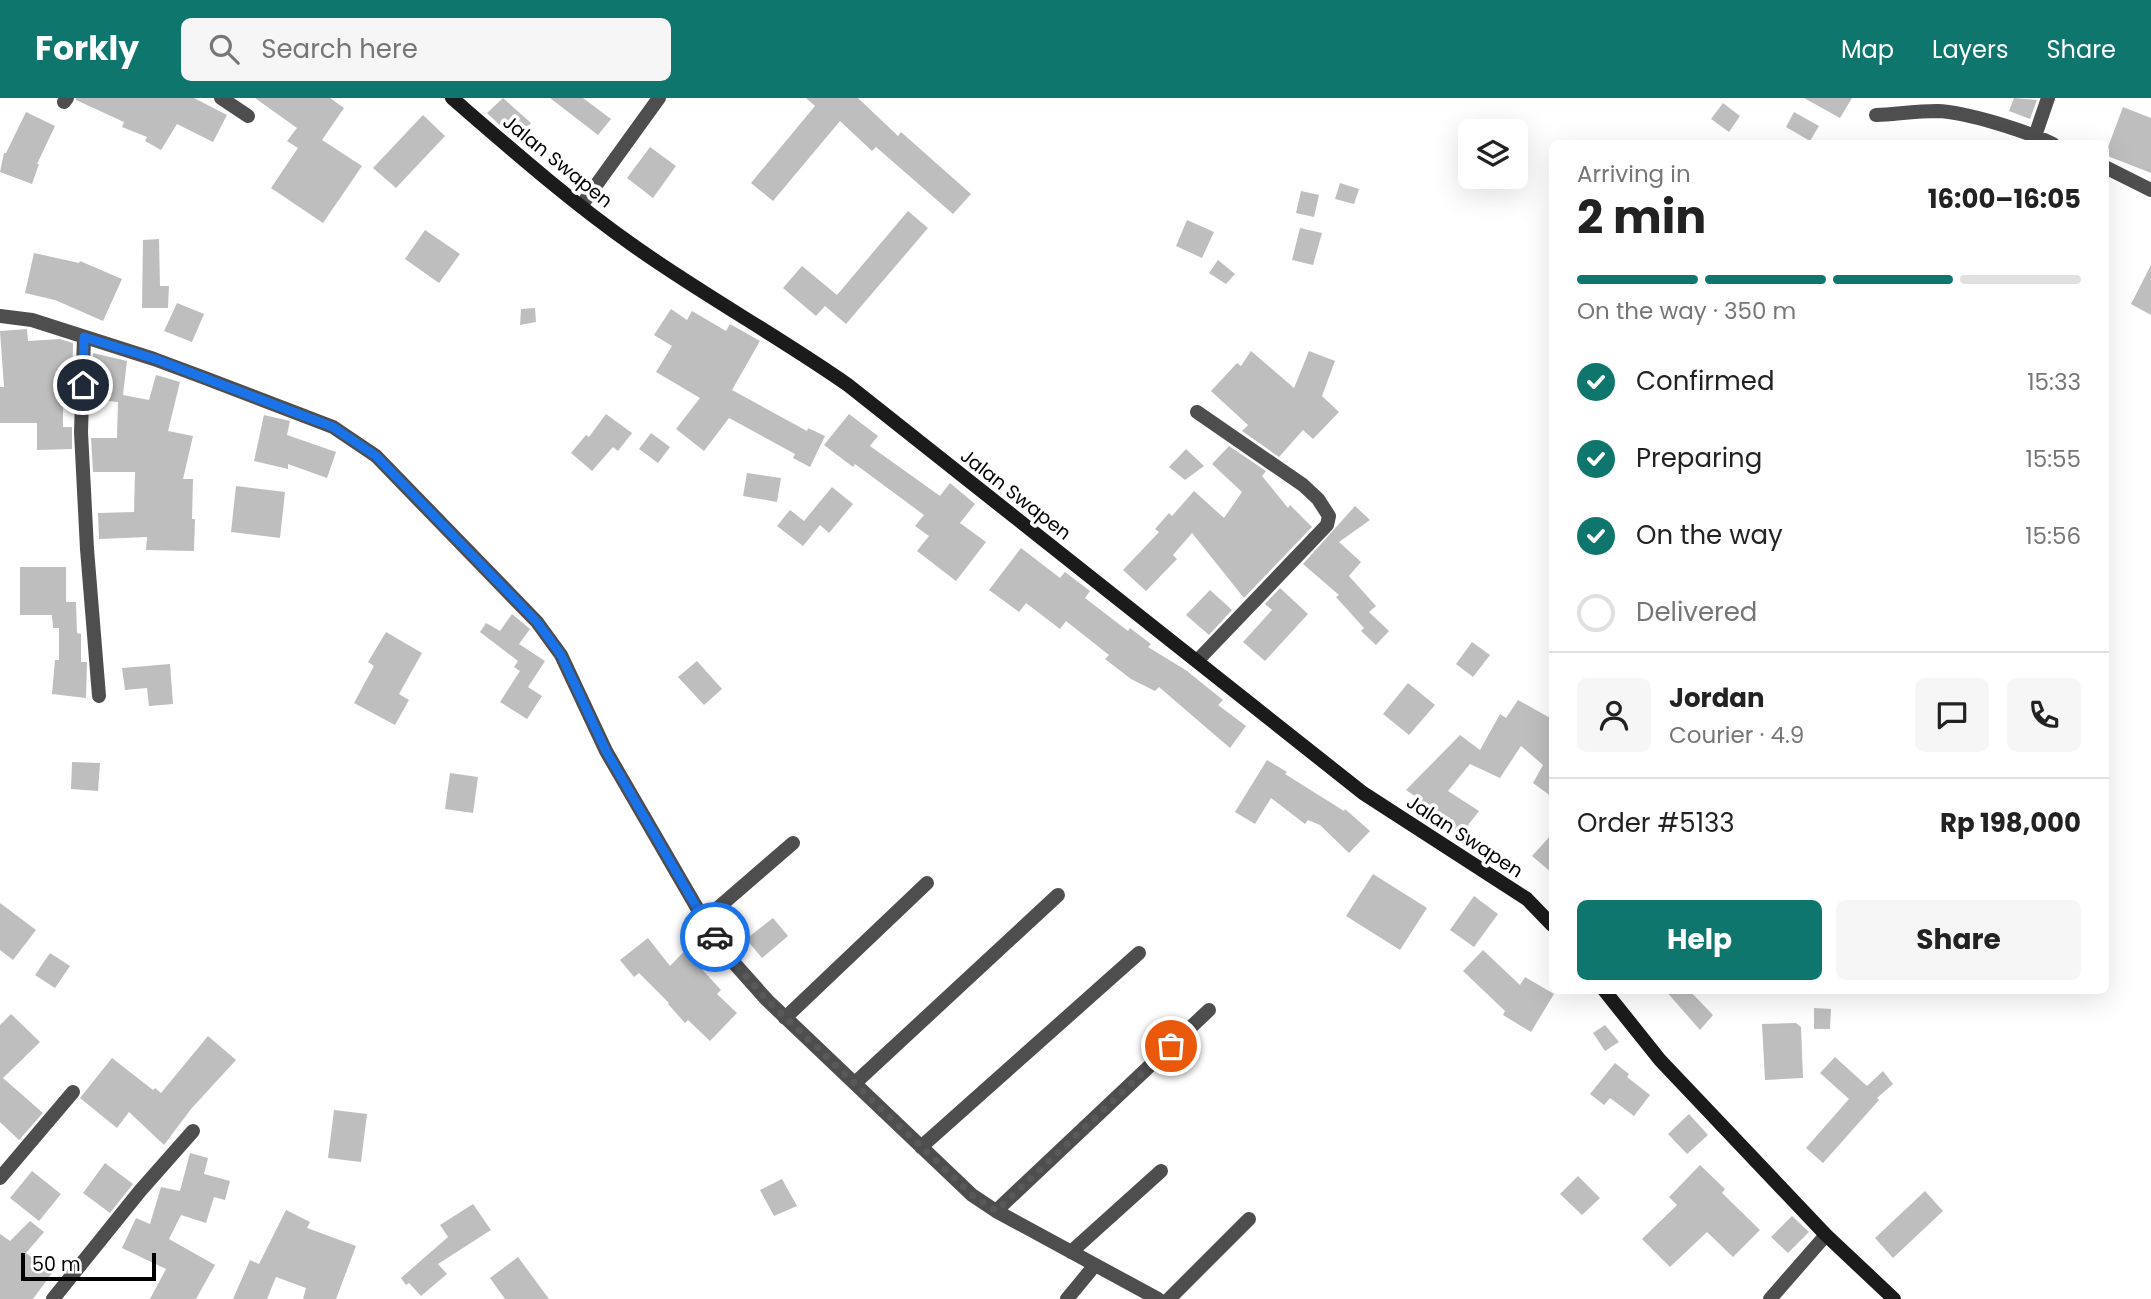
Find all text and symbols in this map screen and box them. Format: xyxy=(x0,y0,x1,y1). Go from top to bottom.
search box xyxy=(181,18,671,81)
text: Forkly xyxy=(35,25,139,72)
icon: search xyxy=(205,30,243,68)
text: Search here xyxy=(261,31,418,67)
text: Map xyxy=(1841,33,1894,66)
text: Layers xyxy=(1932,33,2008,66)
text: Share xyxy=(2046,33,2116,66)
street label: Jalan Swapen xyxy=(497,109,618,214)
map controls xyxy=(1458,119,1528,189)
button: layers xyxy=(1458,119,1528,189)
text: Arriving in xyxy=(1577,158,1691,190)
text: 16:00–16:05 xyxy=(1928,181,2081,217)
text: 2 min xyxy=(1577,185,1706,249)
text: On the way · 350 m xyxy=(1577,295,1796,327)
pin xyxy=(53,355,113,415)
icon: check xyxy=(1577,363,1615,401)
text: Confirmed xyxy=(1636,363,1774,399)
icon: home xyxy=(64,366,102,404)
text: 15:33 xyxy=(2027,366,2081,398)
icon: check xyxy=(1577,440,1615,478)
text: Preparing xyxy=(1636,440,1762,476)
street label: Jalan Swapen xyxy=(955,442,1077,546)
text: 15:55 xyxy=(2025,443,2081,475)
icon: check xyxy=(1577,517,1615,555)
text: On the way xyxy=(1636,517,1783,553)
text: 15:56 xyxy=(2025,520,2081,552)
text: Delivered xyxy=(1636,594,1757,630)
button: person xyxy=(1577,678,1651,752)
button: chat xyxy=(1915,678,1989,752)
button: phone xyxy=(2007,678,2081,752)
text: Jordan xyxy=(1669,680,1765,716)
text: Courier · 4.9 xyxy=(1669,719,1804,751)
street label: Jalan Swapen xyxy=(1401,789,1528,884)
text: Order #5133 xyxy=(1577,805,1735,841)
text: Rp 198,000 xyxy=(1940,805,2081,841)
button: Help xyxy=(1577,900,1822,980)
button: Share xyxy=(1836,900,2081,980)
courier xyxy=(680,902,750,972)
icon: car xyxy=(696,918,734,956)
pin xyxy=(1141,1016,1201,1076)
icon: bag xyxy=(1152,1027,1190,1065)
scale bar xyxy=(21,1250,156,1282)
text: 50 m xyxy=(32,1251,81,1278)

